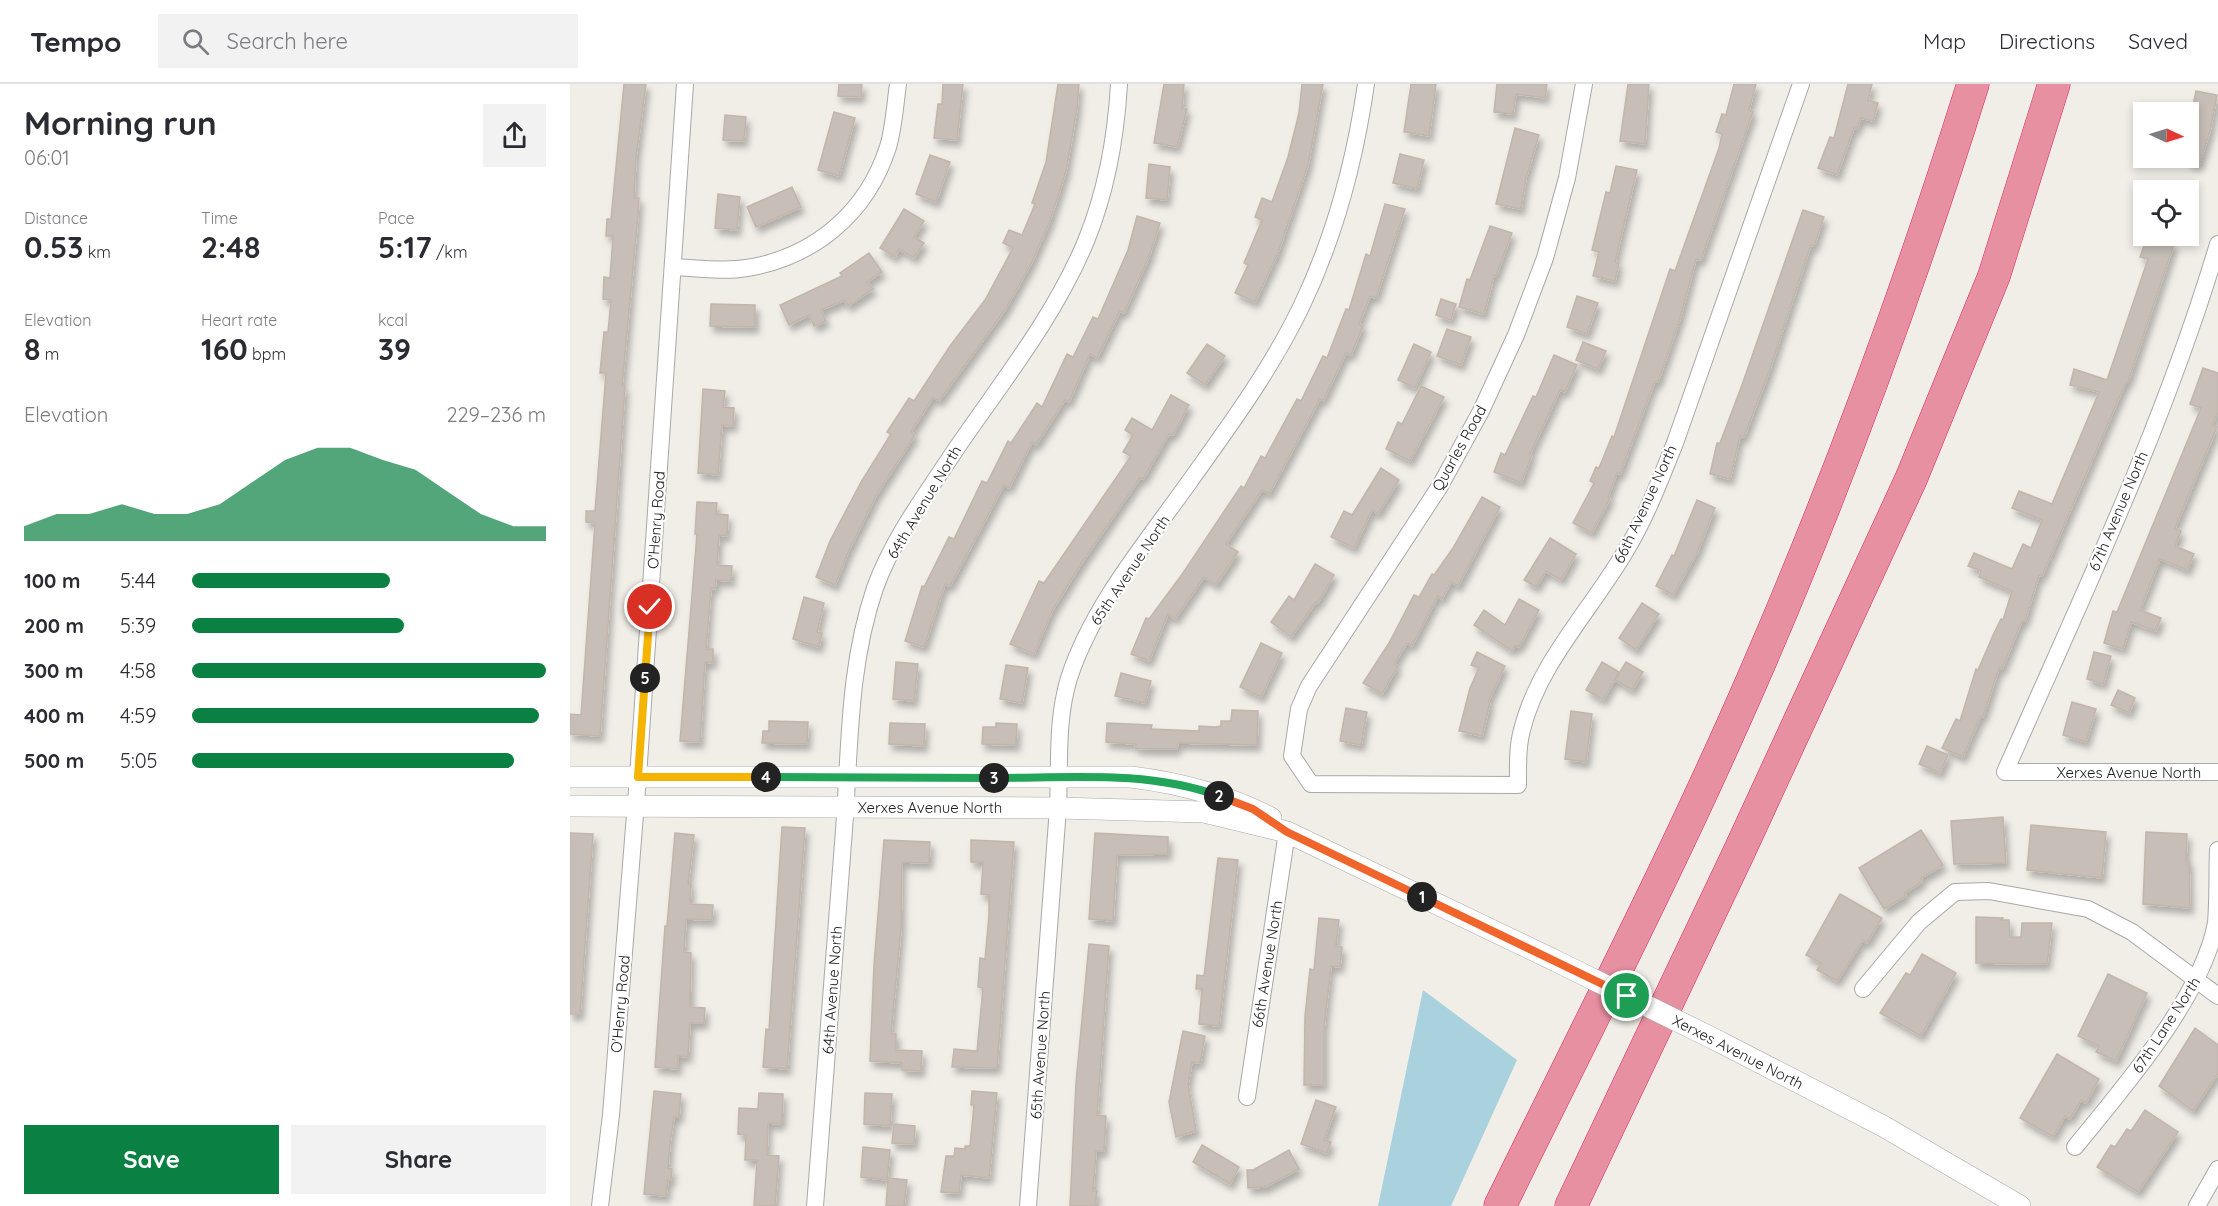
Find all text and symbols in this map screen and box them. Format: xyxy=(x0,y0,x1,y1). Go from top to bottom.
search box xyxy=(158,14,578,68)
text: Tempo xyxy=(30,24,122,59)
icon: search xyxy=(179,25,212,58)
text: Search here xyxy=(227,27,348,55)
text: Map xyxy=(1923,28,1966,54)
text: Directions xyxy=(1999,28,2095,54)
text: Saved xyxy=(2128,28,2188,54)
text: Morning run xyxy=(24,102,217,143)
north arrow xyxy=(2133,102,2199,168)
map controls xyxy=(2133,102,2199,246)
button: share xyxy=(483,104,546,167)
text: 06:01 xyxy=(24,145,70,170)
button: locate xyxy=(2133,180,2199,246)
text: Distance xyxy=(24,208,88,228)
text: Time xyxy=(201,208,238,228)
text: Pace xyxy=(378,208,414,228)
text: 0.53 xyxy=(24,228,83,266)
text: 2:48 xyxy=(201,228,260,266)
text: 5:17 xyxy=(378,228,432,266)
text: km xyxy=(83,242,111,262)
text: /km xyxy=(432,242,468,262)
text: Elevation xyxy=(24,310,91,330)
text: Heart rate xyxy=(201,310,277,330)
text: kcal xyxy=(378,310,408,330)
text: 8 xyxy=(24,330,40,368)
text: 160 xyxy=(201,330,248,368)
text: 39 xyxy=(378,330,411,368)
text: m xyxy=(40,344,59,364)
text: bpm xyxy=(248,344,286,364)
text: Elevation xyxy=(24,402,108,427)
text: 229–236 m xyxy=(446,402,546,427)
street label: Quarles Road xyxy=(1428,402,1490,494)
street label: 64th Avenue North xyxy=(883,442,965,562)
street label: 66th Avenue North xyxy=(1609,442,1681,566)
street label: 67th Avenue North xyxy=(2084,448,2152,574)
street label: O'Henry Road xyxy=(643,470,669,570)
street label: 65th Avenue North xyxy=(1086,511,1174,629)
text: 100 m xyxy=(24,568,80,593)
text: 5:44 xyxy=(120,568,156,593)
pin xyxy=(624,581,675,632)
icon: check xyxy=(633,590,666,623)
text: 200 m xyxy=(24,613,84,638)
text: 5:39 xyxy=(120,613,156,638)
text: 300 m xyxy=(24,658,83,683)
text: 4:58 xyxy=(120,658,156,683)
pin: 5 xyxy=(630,663,660,693)
text: 5 xyxy=(640,668,650,688)
text: 400 m xyxy=(24,703,84,728)
text: 4:59 xyxy=(120,703,156,728)
text: 500 m xyxy=(24,748,84,773)
text: 5:05 xyxy=(120,748,157,773)
pin: 4 xyxy=(751,762,781,792)
pin: 3 xyxy=(979,763,1009,793)
street label: Xerxes Avenue North xyxy=(2057,763,2201,782)
text: 4 xyxy=(761,767,771,787)
text: 3 xyxy=(990,768,998,788)
pin: 2 xyxy=(1204,781,1234,811)
text: 2 xyxy=(1214,786,1224,806)
street label: Xerxes Avenue North xyxy=(858,798,1002,817)
pin: 1 xyxy=(1407,882,1437,912)
text: 1 xyxy=(1419,887,1425,907)
street label: 66th Avenue North xyxy=(1248,899,1286,1029)
street label: 64th Avenue North xyxy=(818,925,846,1055)
street label: O'Henry Road xyxy=(606,954,634,1054)
pin xyxy=(1601,970,1652,1021)
street label: 67th Lane North xyxy=(2128,973,2204,1077)
icon: arrive xyxy=(1610,979,1643,1012)
street label: 65th Avenue North xyxy=(1026,990,1054,1120)
street label: Xerxes Avenue North xyxy=(1669,1011,1807,1093)
button: Save xyxy=(24,1125,279,1194)
button: Share xyxy=(291,1125,546,1194)

